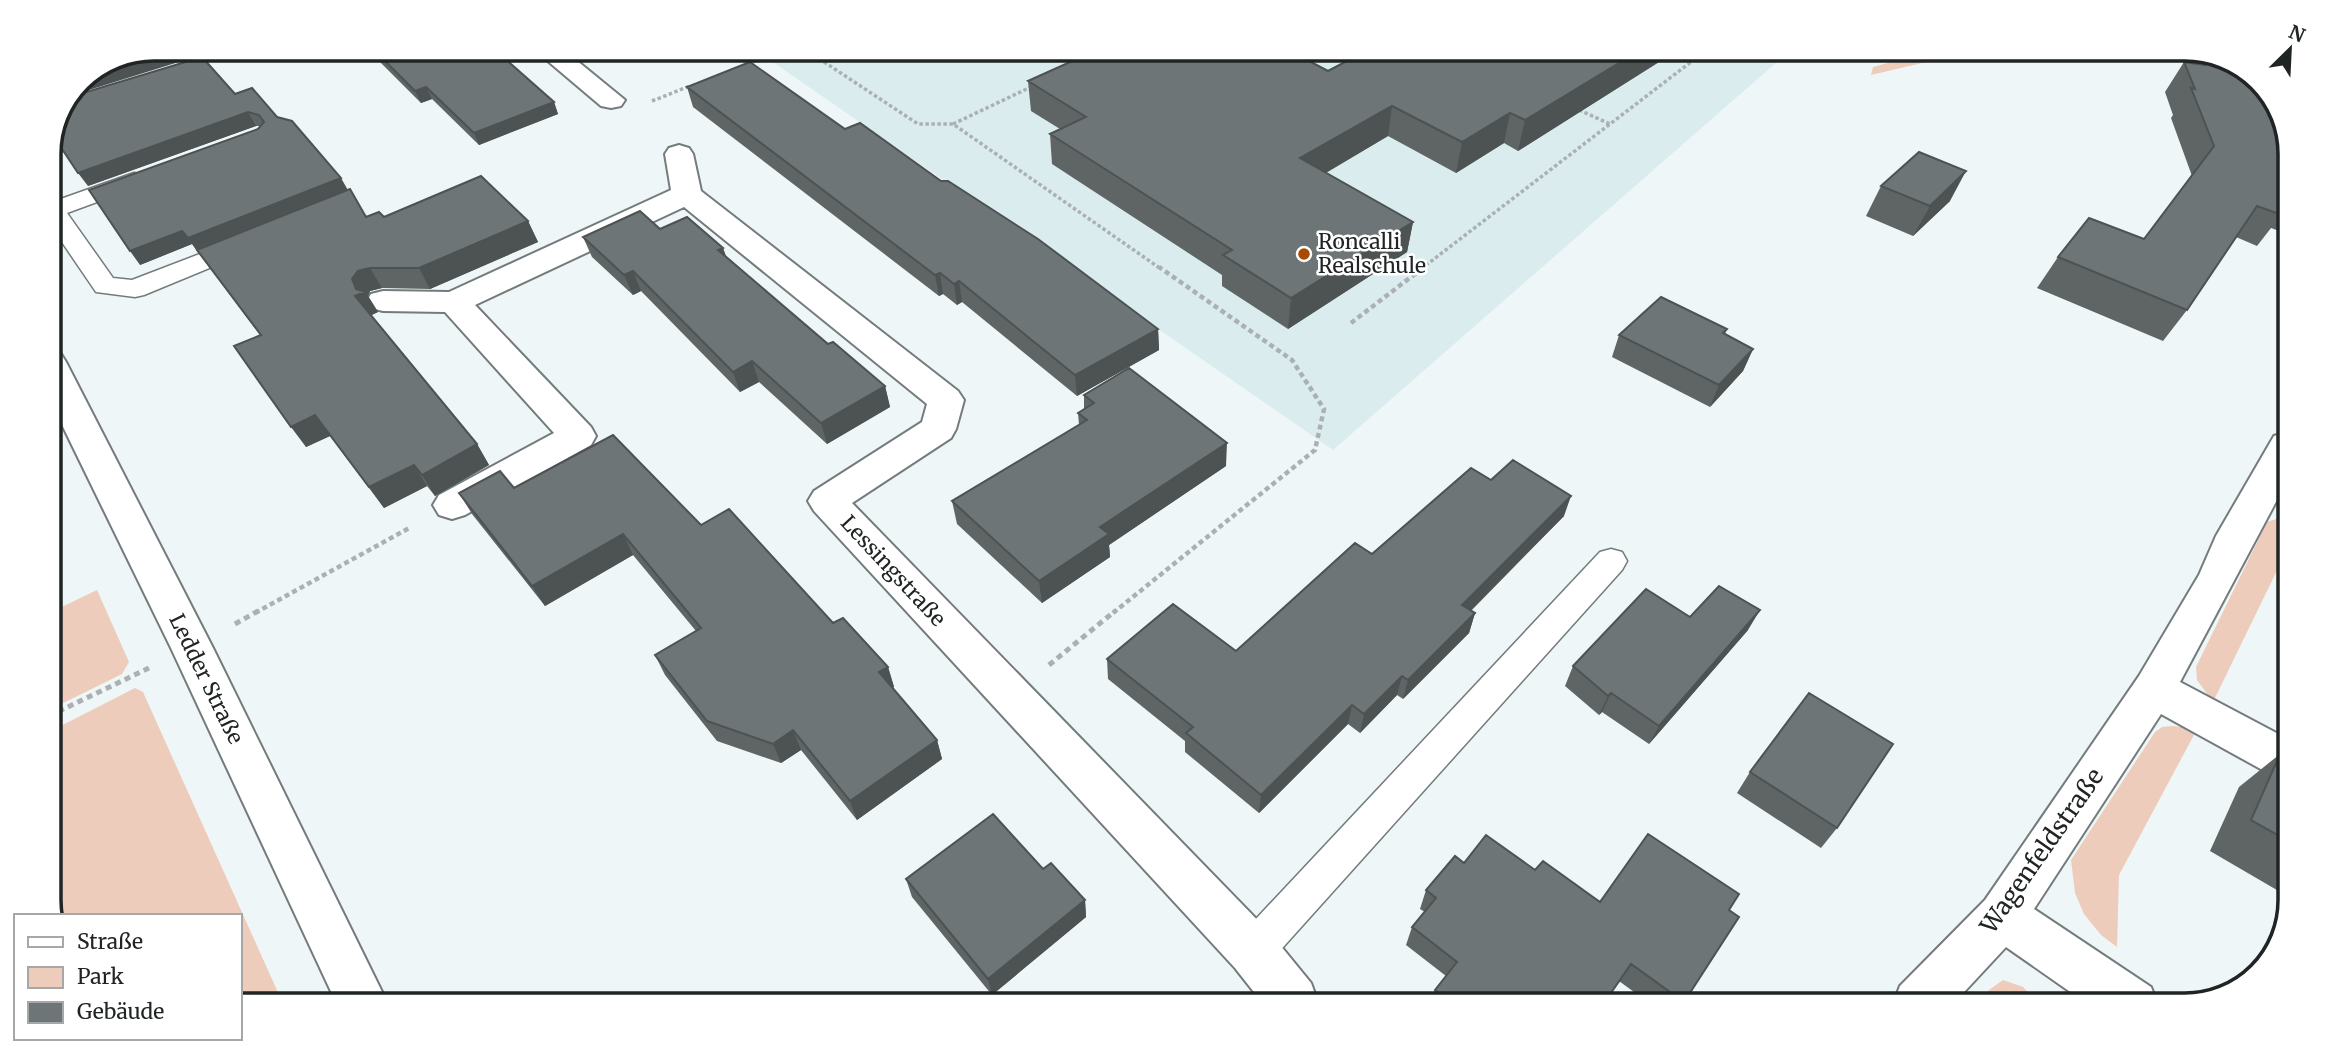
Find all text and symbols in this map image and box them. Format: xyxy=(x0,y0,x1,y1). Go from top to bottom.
north arrow xyxy=(2255,14,2325,84)
text: N xyxy=(2285,19,2309,47)
place label: Roncalli Realschule xyxy=(1318,228,1426,279)
marker: Roncalli Realschule xyxy=(1296,246,1312,262)
street label: Lessingstraße xyxy=(835,510,952,632)
street label: Ledder Straße xyxy=(163,609,250,748)
street label: Wagenfeldstraße xyxy=(1972,762,2110,940)
legend xyxy=(14,914,242,1040)
text: Straße xyxy=(77,928,143,955)
text: Park xyxy=(77,963,124,990)
text: Gebäude xyxy=(77,998,164,1025)

